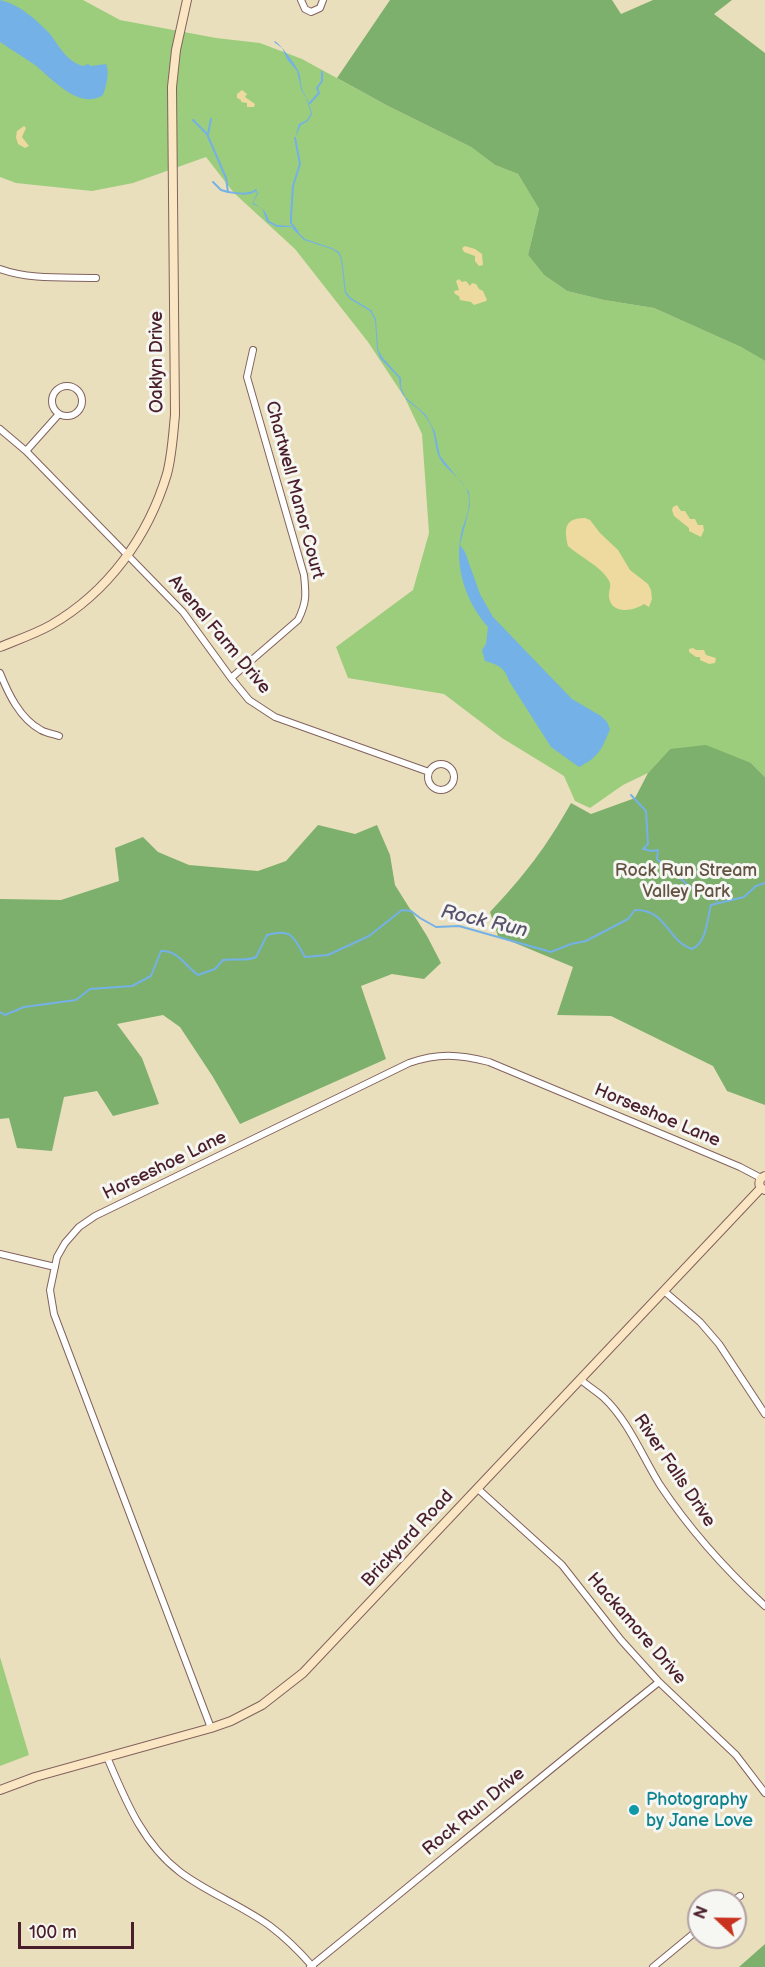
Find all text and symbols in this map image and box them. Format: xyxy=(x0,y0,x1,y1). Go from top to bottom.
street label: Oaklyn Drive xyxy=(146,311,168,413)
street label: Chartwell Manor Court xyxy=(260,399,328,581)
street label: Avenel Farm Drive xyxy=(163,571,275,699)
park label: Rock Run Stream Valley Park xyxy=(615,860,757,902)
water label: Rock Run xyxy=(438,900,530,944)
street label: Horseshoe Lane xyxy=(591,1080,723,1152)
street label: Horseshoe Lane xyxy=(100,1127,230,1205)
street label: River Falls Drive xyxy=(628,1411,720,1531)
street label: Brickyard Road xyxy=(358,1486,458,1592)
street label: Hackamore Drive xyxy=(582,1569,690,1689)
street label: Rock Run Drive xyxy=(419,1763,529,1861)
place label: Photography by Jane Love xyxy=(646,1789,753,1832)
marker: Photography by Jane Love xyxy=(627,1803,641,1817)
north arrow xyxy=(687,1889,747,1949)
text: N xyxy=(691,1904,713,1922)
scale bar xyxy=(21,1910,136,1948)
text: 100 m xyxy=(29,1922,77,1943)

